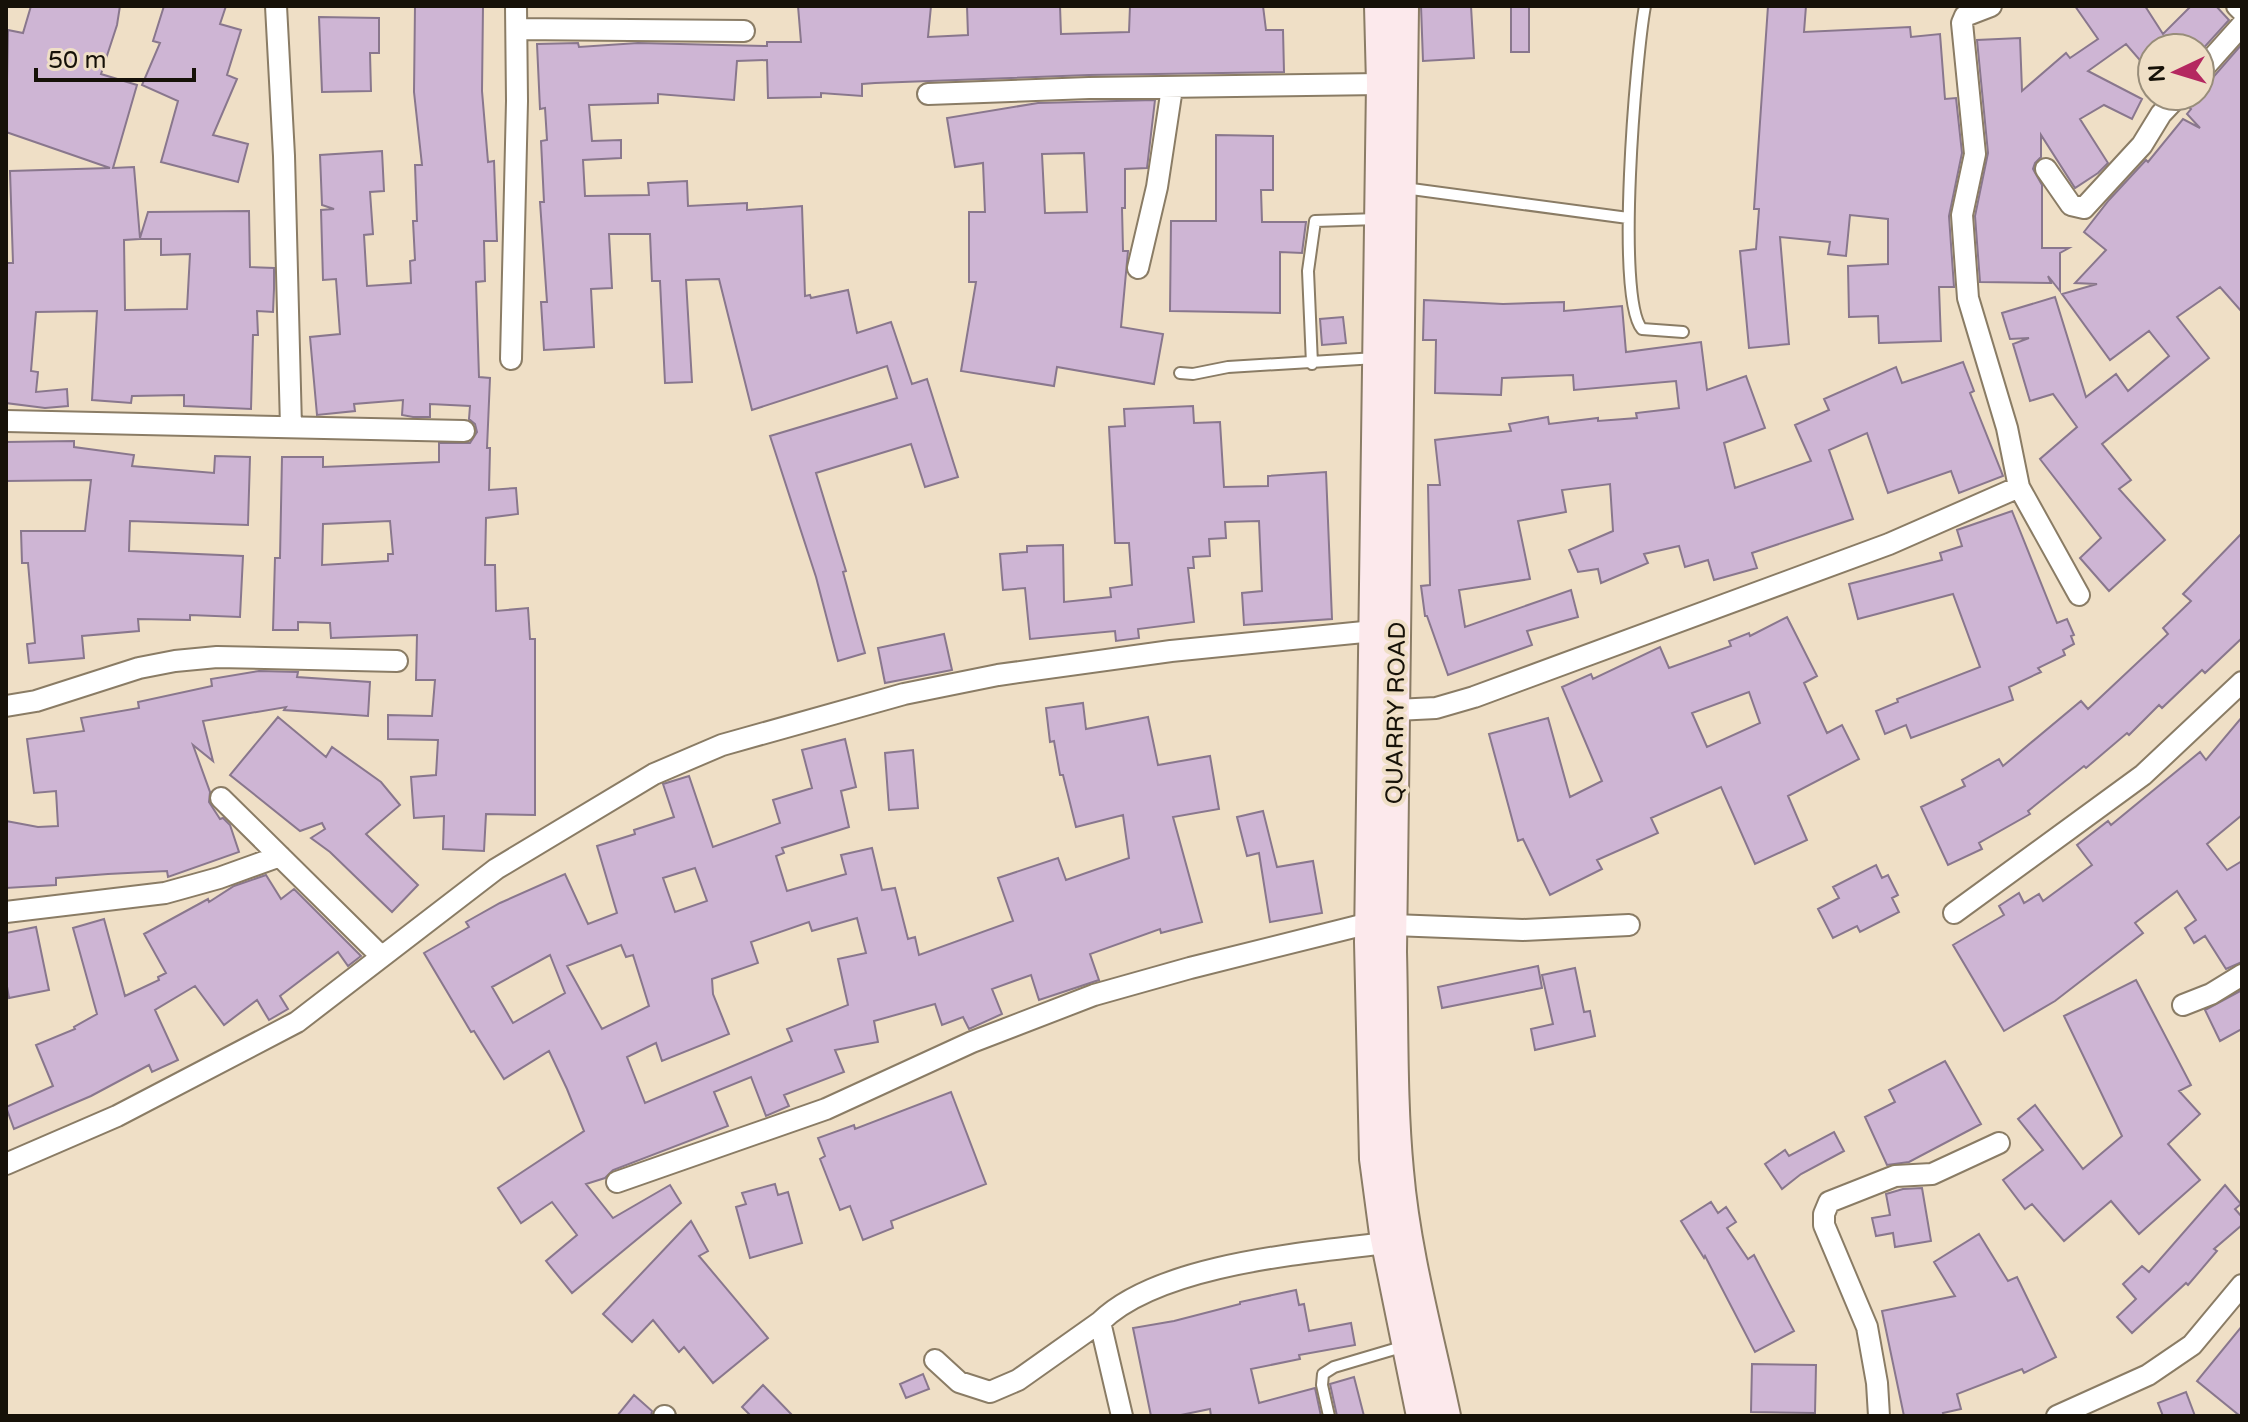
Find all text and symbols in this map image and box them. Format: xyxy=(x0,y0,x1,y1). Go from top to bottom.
scale bar xyxy=(36,32,194,82)
north arrow xyxy=(2136,32,2216,112)
text: 50 m xyxy=(48,46,106,75)
text: N xyxy=(2143,64,2171,83)
street label: QUARRY ROAD xyxy=(1380,621,1412,805)

